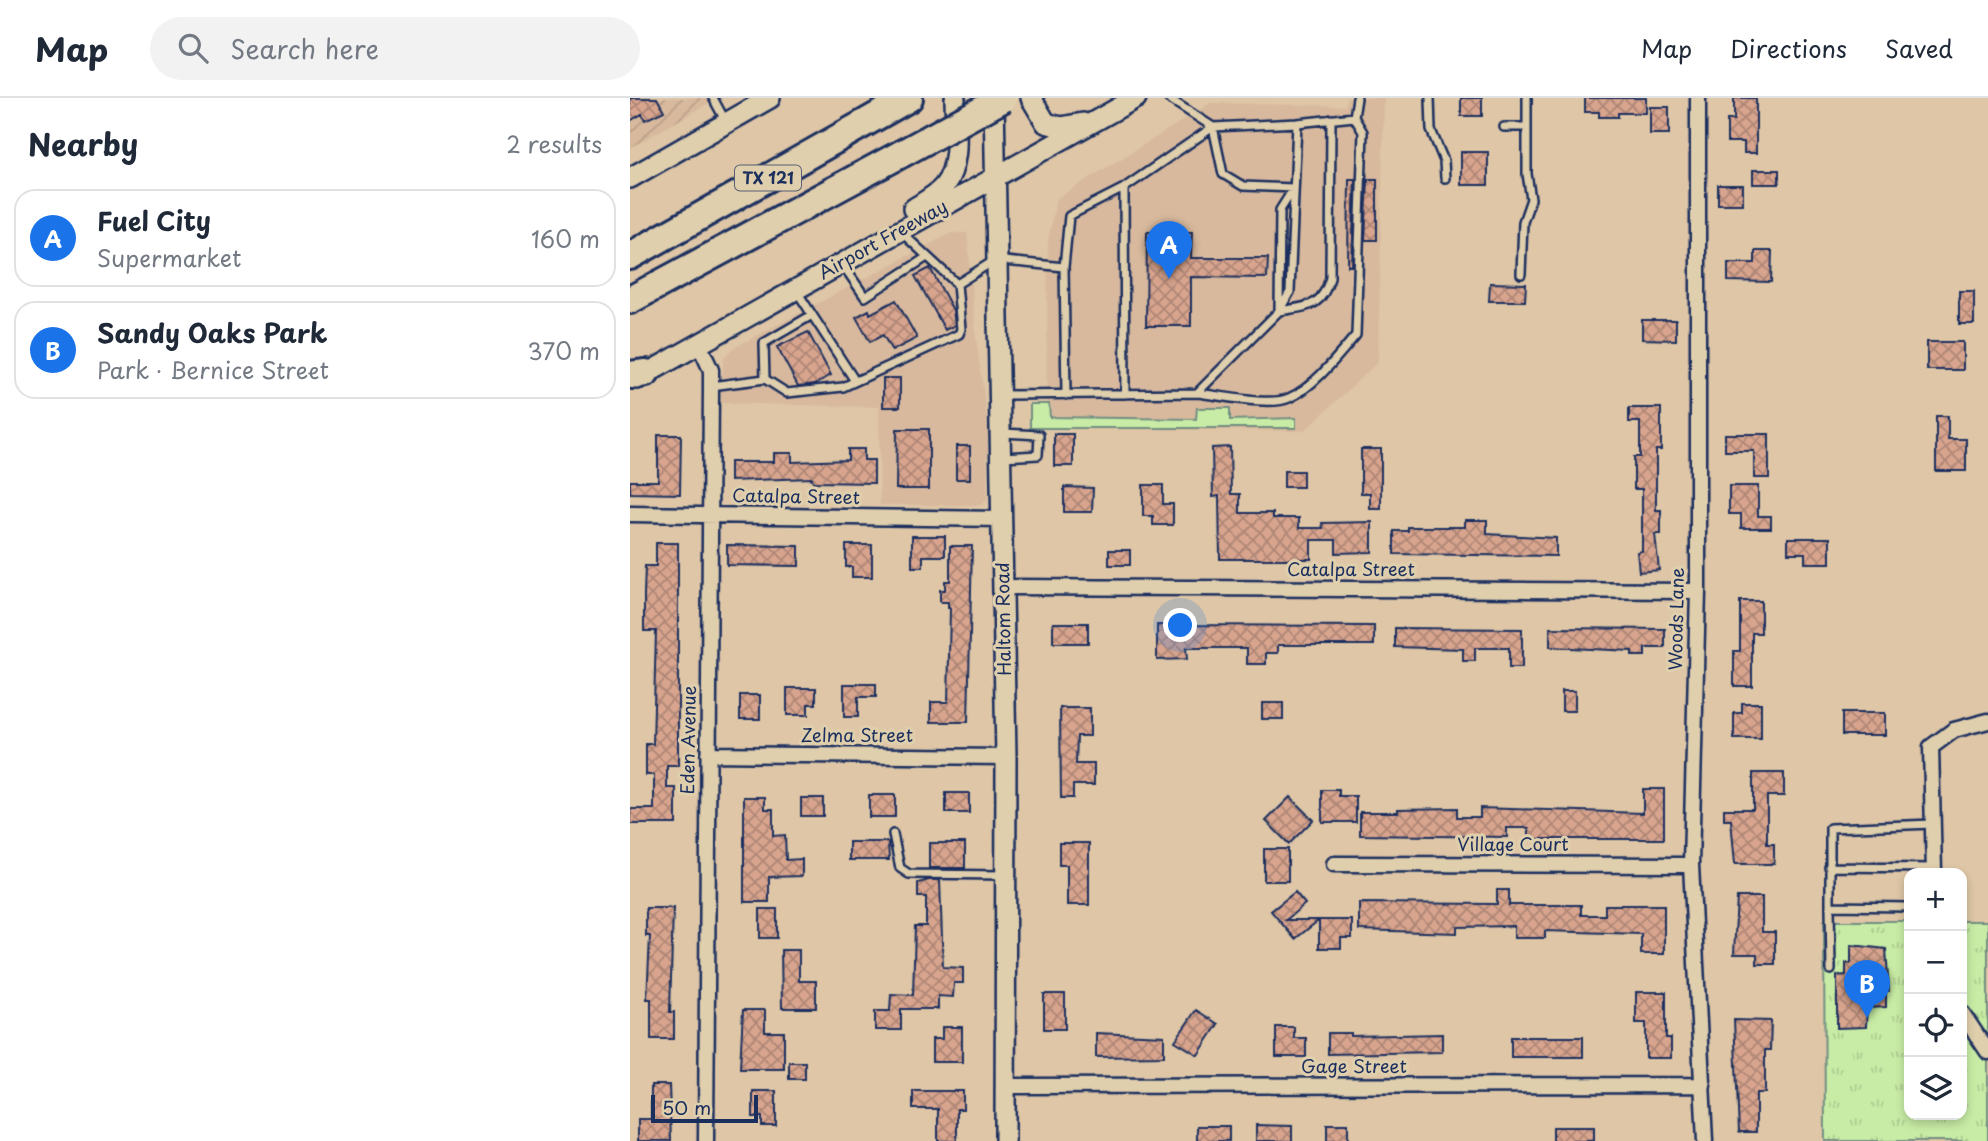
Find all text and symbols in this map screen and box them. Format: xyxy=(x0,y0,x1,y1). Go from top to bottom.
search box xyxy=(150,17,640,80)
text: Map xyxy=(35,23,108,73)
icon: search xyxy=(174,29,212,67)
text: Search here xyxy=(230,29,379,68)
text: Map xyxy=(1641,30,1692,66)
text: Directions xyxy=(1730,30,1847,66)
text: Saved xyxy=(1885,30,1953,66)
text: Nearby xyxy=(28,121,138,166)
text: 2 results xyxy=(506,126,602,161)
road number: TX 121 xyxy=(735,166,801,190)
street label: Airport Freeway xyxy=(813,192,952,285)
text: Fuel City xyxy=(97,201,211,240)
text: A xyxy=(44,221,62,256)
text: 160 m xyxy=(531,221,600,256)
pin: A xyxy=(1146,221,1192,279)
text: Supermarket xyxy=(97,240,241,275)
text: Sandy Oaks Park xyxy=(97,313,327,352)
text: B xyxy=(45,333,61,368)
text: 370 m xyxy=(527,333,600,368)
text: Park · Bernice Street xyxy=(97,352,329,387)
street label: Catalpa Street xyxy=(732,481,860,510)
street label: Catalpa Street xyxy=(1287,555,1415,582)
street label: Haltom Road xyxy=(988,562,1017,676)
street label: Woods Lane xyxy=(1661,567,1690,671)
your location xyxy=(1163,608,1197,642)
street label: Eden Avenue xyxy=(673,685,702,795)
street label: Zelma Street xyxy=(801,721,913,748)
street label: Village Court xyxy=(1457,830,1569,857)
map controls xyxy=(1904,868,1967,1120)
button: + xyxy=(1904,868,1967,931)
button: − xyxy=(1904,931,1967,994)
pin: B xyxy=(1844,960,1890,1018)
button: locate xyxy=(1904,994,1967,1057)
street label: Gage Street xyxy=(1301,1052,1407,1079)
button: layers xyxy=(1904,1057,1967,1120)
scale bar xyxy=(651,1092,758,1124)
text: 50 m xyxy=(662,1093,711,1121)

